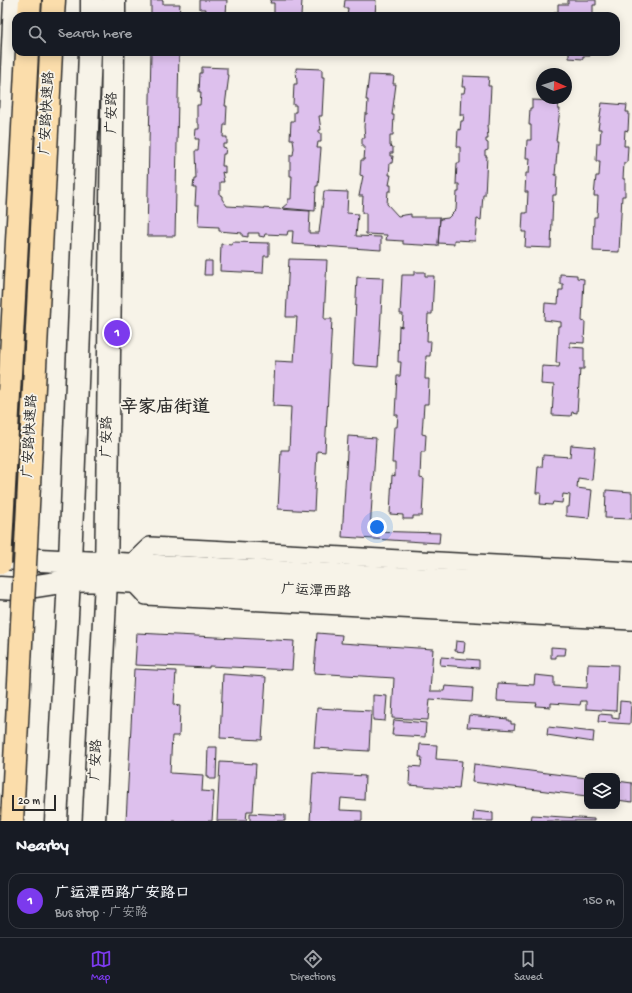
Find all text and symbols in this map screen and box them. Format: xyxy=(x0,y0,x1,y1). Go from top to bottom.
search box xyxy=(12,12,620,56)
icon: search xyxy=(26,23,48,45)
text: Search here xyxy=(58,25,132,43)
north arrow xyxy=(536,68,572,104)
street label: 广安路快速路 xyxy=(36,71,59,155)
street label: 广安路 xyxy=(103,92,122,134)
pin: 1 xyxy=(104,318,130,348)
street label: 广安路快速路 xyxy=(19,394,42,478)
district label: 辛家庙街道 xyxy=(120,396,210,419)
street label: 广安路 xyxy=(98,416,117,458)
your location xyxy=(367,517,387,537)
street label: 广运潭西路 xyxy=(281,581,351,602)
street label: 广安路 xyxy=(86,739,107,781)
map controls xyxy=(584,773,620,809)
button: layers xyxy=(584,773,620,809)
scale bar xyxy=(12,793,56,812)
text: 20 m xyxy=(18,796,40,808)
text: Nearby xyxy=(16,837,69,857)
text: 广运潭西路广安路口 xyxy=(55,885,190,903)
text: 1 xyxy=(27,894,33,909)
text: 150 m xyxy=(583,894,615,909)
text: Bus stop · 广安路 xyxy=(55,906,148,921)
tab: Map xyxy=(90,948,112,984)
tab: Directions xyxy=(291,948,335,984)
tab: Saved xyxy=(514,948,542,984)

